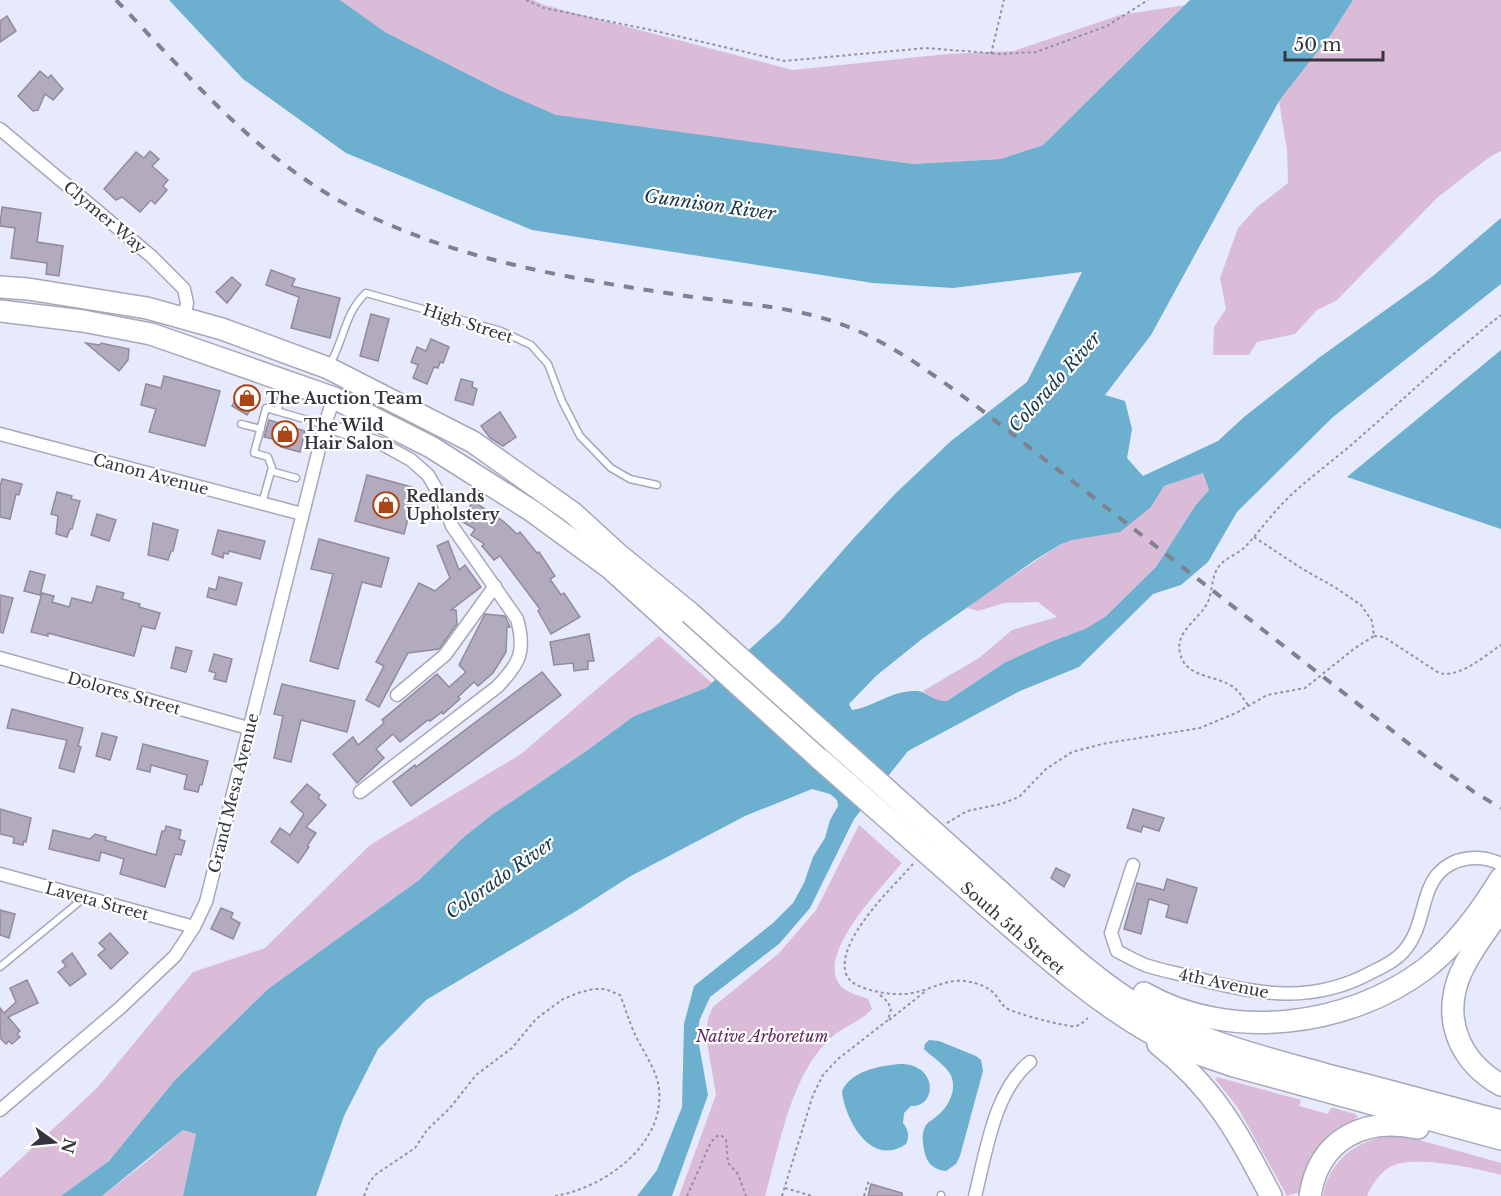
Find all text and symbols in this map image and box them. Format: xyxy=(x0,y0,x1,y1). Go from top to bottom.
scale bar xyxy=(1285,24,1382,62)
text: 50 m xyxy=(1294,34,1342,56)
street label: Clymer Way xyxy=(60,177,151,258)
water label: Gunnison River xyxy=(643,185,778,225)
street label: High Street xyxy=(420,299,516,347)
water label: Colorado River xyxy=(1004,327,1106,437)
shop icon: The Auction Team xyxy=(232,383,262,413)
place label: The Auction Team xyxy=(266,388,423,408)
place label: The Wild Hair Salon xyxy=(304,415,394,453)
shop icon: The Wild Hair Salon xyxy=(270,419,300,449)
street label: Canon Avenue xyxy=(91,449,211,499)
place label: Redlands Upholstery xyxy=(406,486,500,524)
shop icon: Redlands Upholstery xyxy=(371,490,401,520)
street label: Dolores Street xyxy=(65,667,183,719)
street label: Grand Mesa Avenue xyxy=(203,711,263,875)
water label: Colorado River xyxy=(442,832,559,924)
street label: South 5th Street xyxy=(957,877,1069,979)
street label: Laveta Street xyxy=(43,878,151,924)
street label: 4th Avenue xyxy=(1177,964,1271,1002)
park label: Native Arboretum xyxy=(695,1026,828,1046)
north arrow xyxy=(24,1112,84,1172)
text: N xyxy=(57,1136,80,1156)

